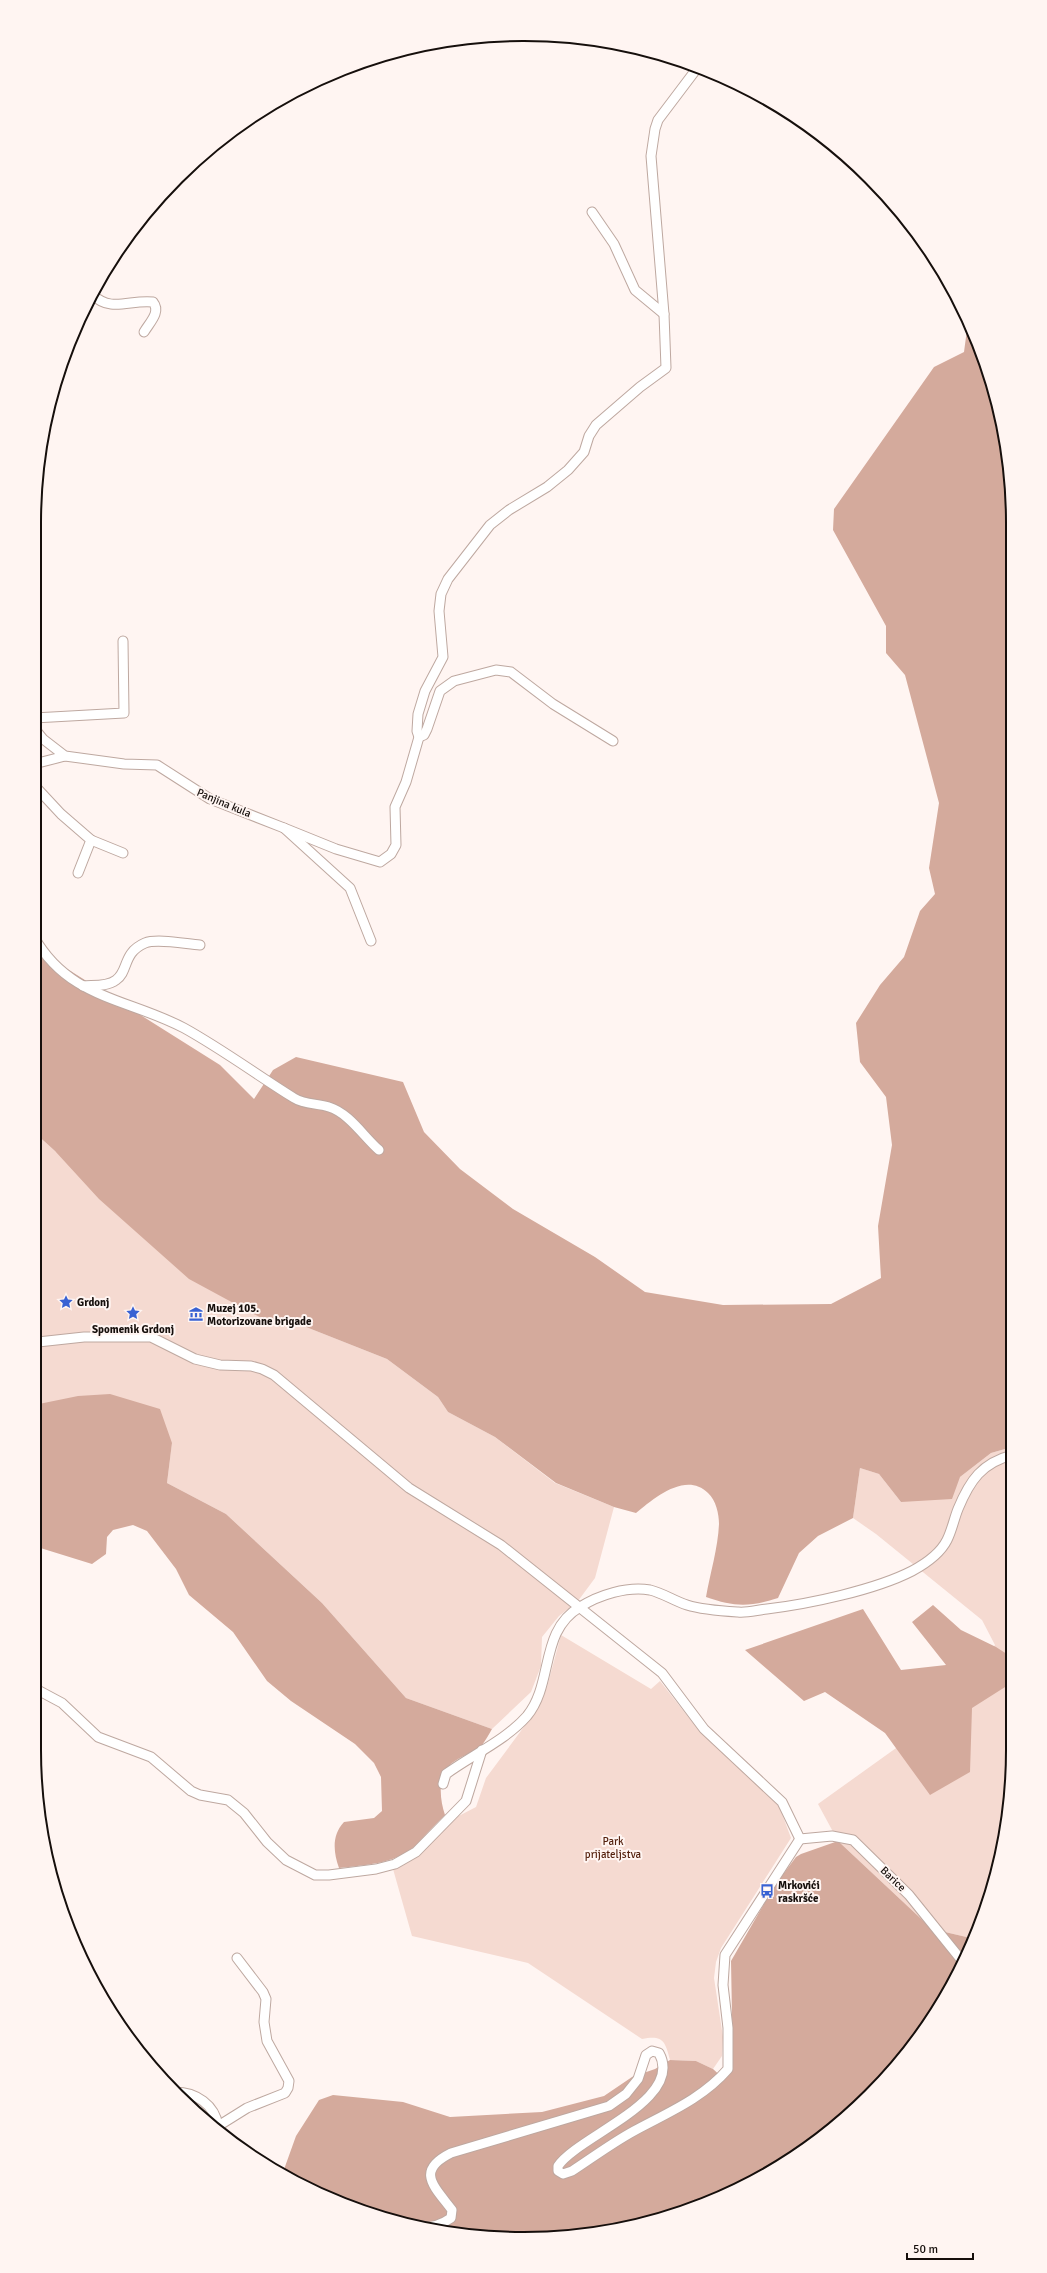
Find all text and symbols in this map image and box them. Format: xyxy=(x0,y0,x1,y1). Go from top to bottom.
street label: Panjina kula xyxy=(195,786,254,820)
place icon: Grdonj xyxy=(58,1294,74,1310)
place label: Grdonj xyxy=(77,1296,109,1309)
place label: Muzej 105. Motorizovane brigade xyxy=(207,1302,312,1328)
place icon: Spomenik Grdonj xyxy=(125,1305,141,1321)
museum icon: Muzej 105. Motorizovane brigade xyxy=(188,1306,204,1322)
place label: Spomenik Grdonj xyxy=(92,1323,174,1336)
park label: Park prijateljstva xyxy=(585,1835,642,1861)
street label: Barice xyxy=(878,1864,908,1894)
place label: Mrkovići raskršće xyxy=(778,1879,820,1905)
bus stop icon: Mrkovići raskršće xyxy=(759,1883,775,1899)
scale bar xyxy=(907,2235,973,2261)
text: 50 m xyxy=(913,2242,938,2257)

